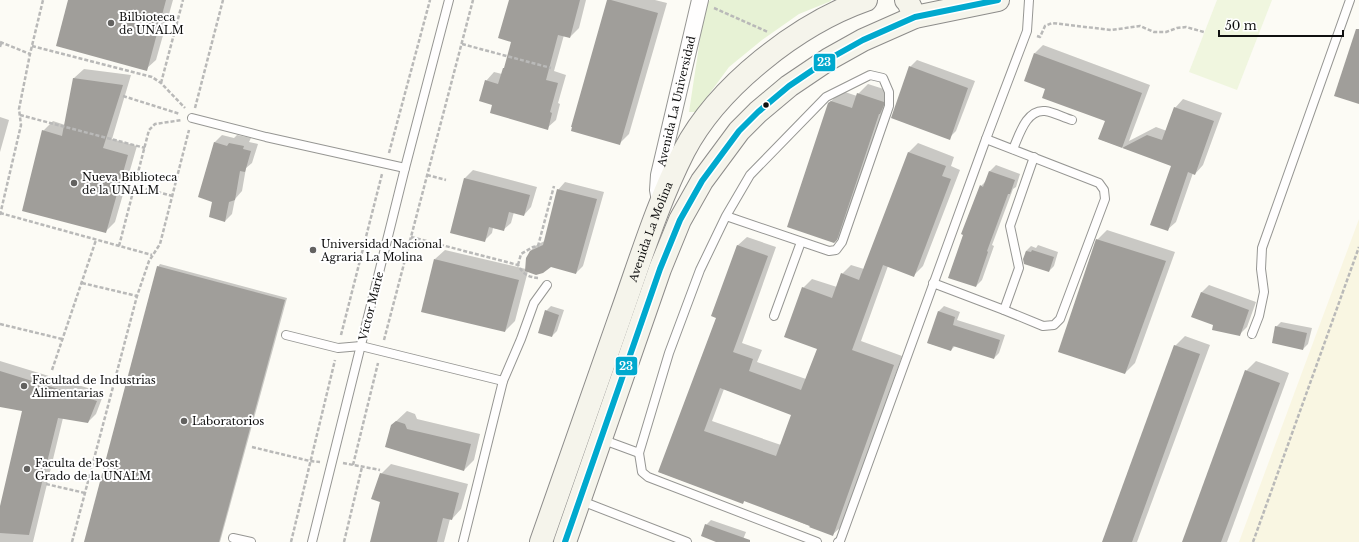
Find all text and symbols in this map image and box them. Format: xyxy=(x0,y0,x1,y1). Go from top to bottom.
place label: Bilbioteca de UNALM xyxy=(119,10,184,37)
scale bar xyxy=(1219,12,1343,38)
marker: Bilbioteca de UNALM xyxy=(106,18,116,28)
text: 50 m xyxy=(1225,18,1257,33)
street label: Avenida La Universidad xyxy=(654,34,699,169)
line badge: 23 xyxy=(813,53,836,72)
text: 23 xyxy=(817,55,831,69)
unlabelled marker xyxy=(761,100,771,110)
place label: Nueva Biblioteca de la UNALM xyxy=(82,170,178,197)
marker: Nueva Biblioteca de la UNALM xyxy=(69,178,79,188)
street label: Avenida La Molina xyxy=(625,179,676,285)
place label: Universidad Nacional Agraria La Molina xyxy=(320,237,442,264)
marker: Universidad Nacional Agraria La Molina xyxy=(308,245,318,255)
street label: Víctor Marie xyxy=(355,270,386,343)
line badge: 23 xyxy=(615,356,638,376)
text: 23 xyxy=(619,359,633,373)
place label: Facultad de Industrias Alimentarias xyxy=(31,373,156,400)
marker: Facultad de Industrias Alimentarias xyxy=(19,381,29,391)
place label: Laboratorios xyxy=(192,414,264,428)
marker: Laboratorios xyxy=(179,416,189,426)
place label: Faculta de Post Grado de la UNALM xyxy=(35,456,151,483)
marker: Faculta de Post Grado de la UNALM xyxy=(22,464,32,474)

